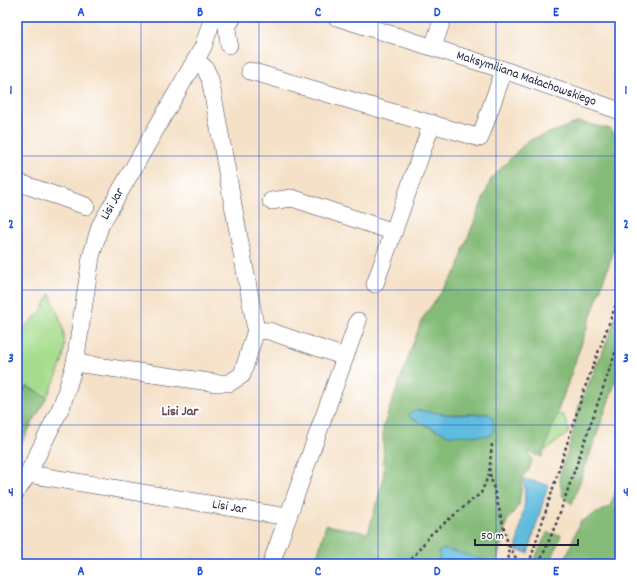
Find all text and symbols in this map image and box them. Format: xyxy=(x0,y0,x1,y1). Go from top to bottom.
text: A xyxy=(77,4,85,23)
text: B xyxy=(197,4,203,23)
text: C xyxy=(315,4,322,23)
text: D xyxy=(434,4,441,23)
text: E xyxy=(553,4,560,23)
street label: Maksymiliana Małachowskiego xyxy=(454,46,599,111)
text: 1 xyxy=(10,82,13,101)
text: 1 xyxy=(625,82,628,101)
street label: Lisi Jar xyxy=(96,184,130,224)
text: 2 xyxy=(8,216,14,235)
text: 2 xyxy=(623,216,629,235)
text: 3 xyxy=(8,350,14,369)
text: 3 xyxy=(623,350,629,369)
district label: Lisi Jar xyxy=(162,402,199,422)
text: 4 xyxy=(8,484,14,503)
text: 4 xyxy=(623,484,629,503)
street label: Lisi Jar xyxy=(211,495,248,519)
scale bar xyxy=(475,521,578,547)
text: 50 m xyxy=(481,528,504,545)
text: A xyxy=(77,563,85,581)
text: B xyxy=(197,563,203,581)
text: C xyxy=(315,563,322,581)
text: D xyxy=(434,563,441,581)
text: E xyxy=(553,563,560,581)

